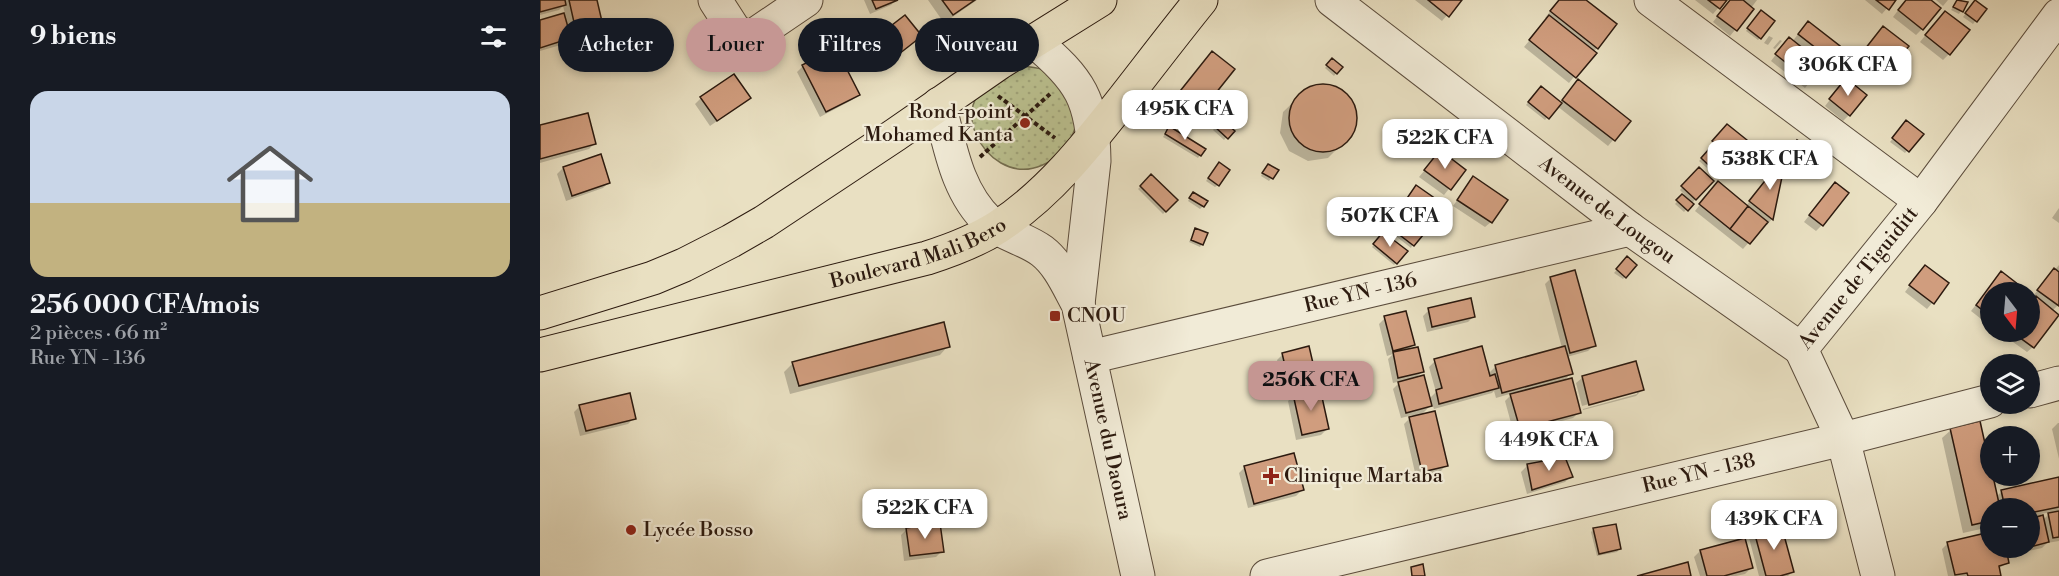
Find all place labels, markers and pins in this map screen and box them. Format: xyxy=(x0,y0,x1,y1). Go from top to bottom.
pin: 306K CFA xyxy=(1786,46,1910,97)
pin: 495K CFA xyxy=(1123,90,1247,141)
place label: Rond-point Mohamed Kanta xyxy=(864,100,1014,148)
marker: Rond-point Mohamed Kanta xyxy=(1018,116,1032,130)
pin: 522K CFA xyxy=(1383,119,1507,170)
pin: 538K CFA xyxy=(1708,140,1832,191)
pin: 507K CFA xyxy=(1328,197,1452,248)
place label: CNOU xyxy=(1067,304,1126,329)
marker: CNOU xyxy=(1048,309,1062,323)
pin: 256K CFA xyxy=(1249,361,1373,412)
pin: 449K CFA xyxy=(1487,421,1611,472)
place label: Clinique Martaba xyxy=(1284,464,1444,489)
marker: Clinique Martaba xyxy=(1262,467,1280,485)
pin: 522K CFA xyxy=(863,489,987,540)
pin: 439K CFA xyxy=(1712,500,1836,551)
place label: Lycée Bosso xyxy=(643,518,753,543)
marker: Lycée Bosso xyxy=(624,523,638,537)

